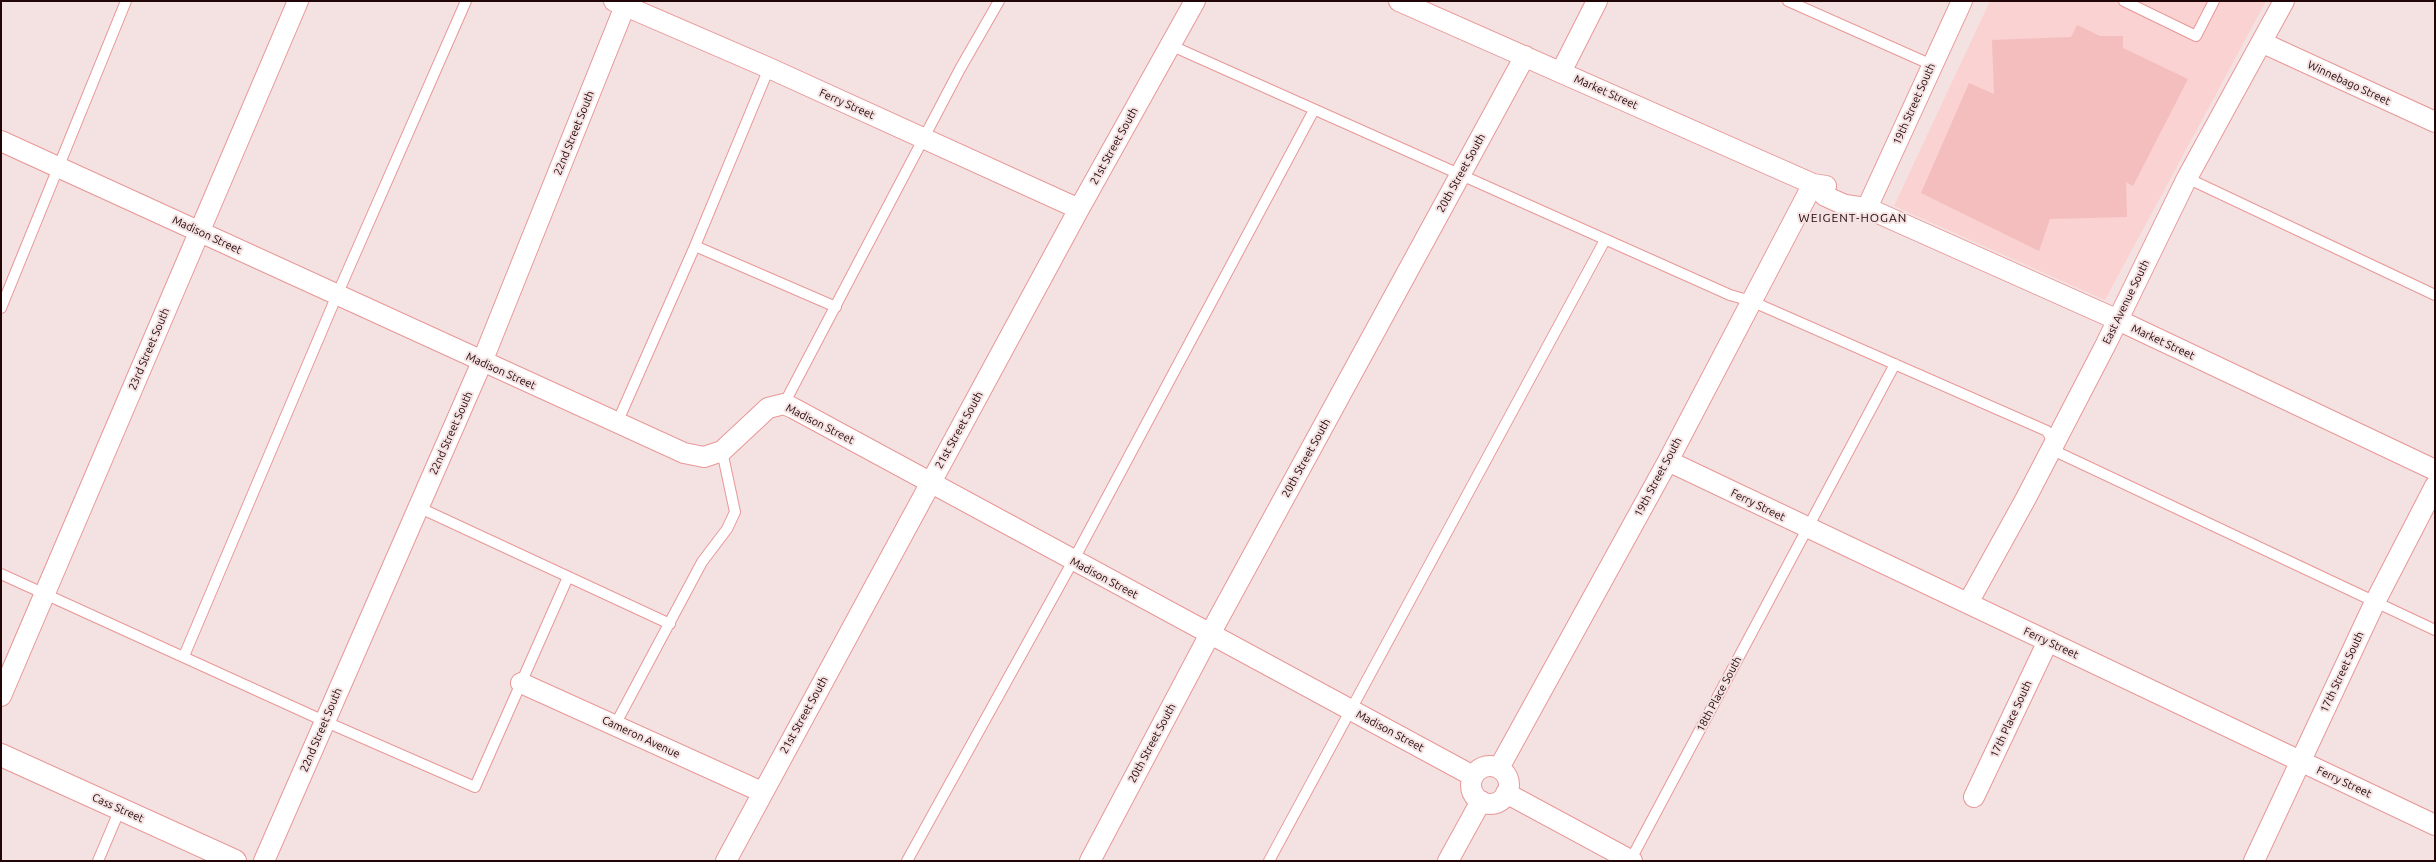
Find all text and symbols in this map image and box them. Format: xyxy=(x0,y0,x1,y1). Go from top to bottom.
street label: Winnebago Street xyxy=(2306,58,2392,108)
street label: 19th Street South xyxy=(1890,61,1938,147)
street label: Market Street xyxy=(1572,72,1640,112)
street label: Ferry Street xyxy=(817,86,877,122)
street label: 22nd Street South xyxy=(551,89,597,177)
street label: 21st Street South xyxy=(1087,105,1141,187)
street label: 20th Street South xyxy=(1434,131,1488,215)
district label: WEIGENT-HOGAN xyxy=(1799,211,1907,225)
street label: Madison Street xyxy=(170,213,244,257)
street label: East Avenue South xyxy=(2100,258,2152,346)
street label: 23rd Street South xyxy=(126,306,172,392)
street label: Market Street xyxy=(2129,322,2197,362)
street label: Madison Street xyxy=(464,350,538,392)
street label: 22nd Street South xyxy=(427,389,475,477)
street label: 21st Street South xyxy=(932,389,986,471)
street label: Madison Street xyxy=(784,401,856,447)
street label: 20th Street South xyxy=(1279,416,1333,500)
street label: 19th Street South xyxy=(1632,435,1684,519)
street label: Ferry Street xyxy=(1729,486,1787,524)
street label: Madison Street xyxy=(1068,555,1140,601)
street label: Ferry Street xyxy=(2021,625,2081,661)
street label: 17th Street South xyxy=(2317,629,2367,715)
street label: 18th Place South xyxy=(1694,654,1744,734)
street label: 21st Street South xyxy=(777,674,831,756)
street label: 17th Place South xyxy=(1987,678,2035,760)
street label: 22nd Street South xyxy=(297,686,345,774)
street label: 20th Street South xyxy=(1126,701,1178,785)
street label: Madison Street xyxy=(1354,708,1426,754)
street label: Cameron Avenue xyxy=(600,713,682,761)
street label: Ferry Street xyxy=(2314,764,2374,800)
street label: Cass Street xyxy=(90,791,146,825)

